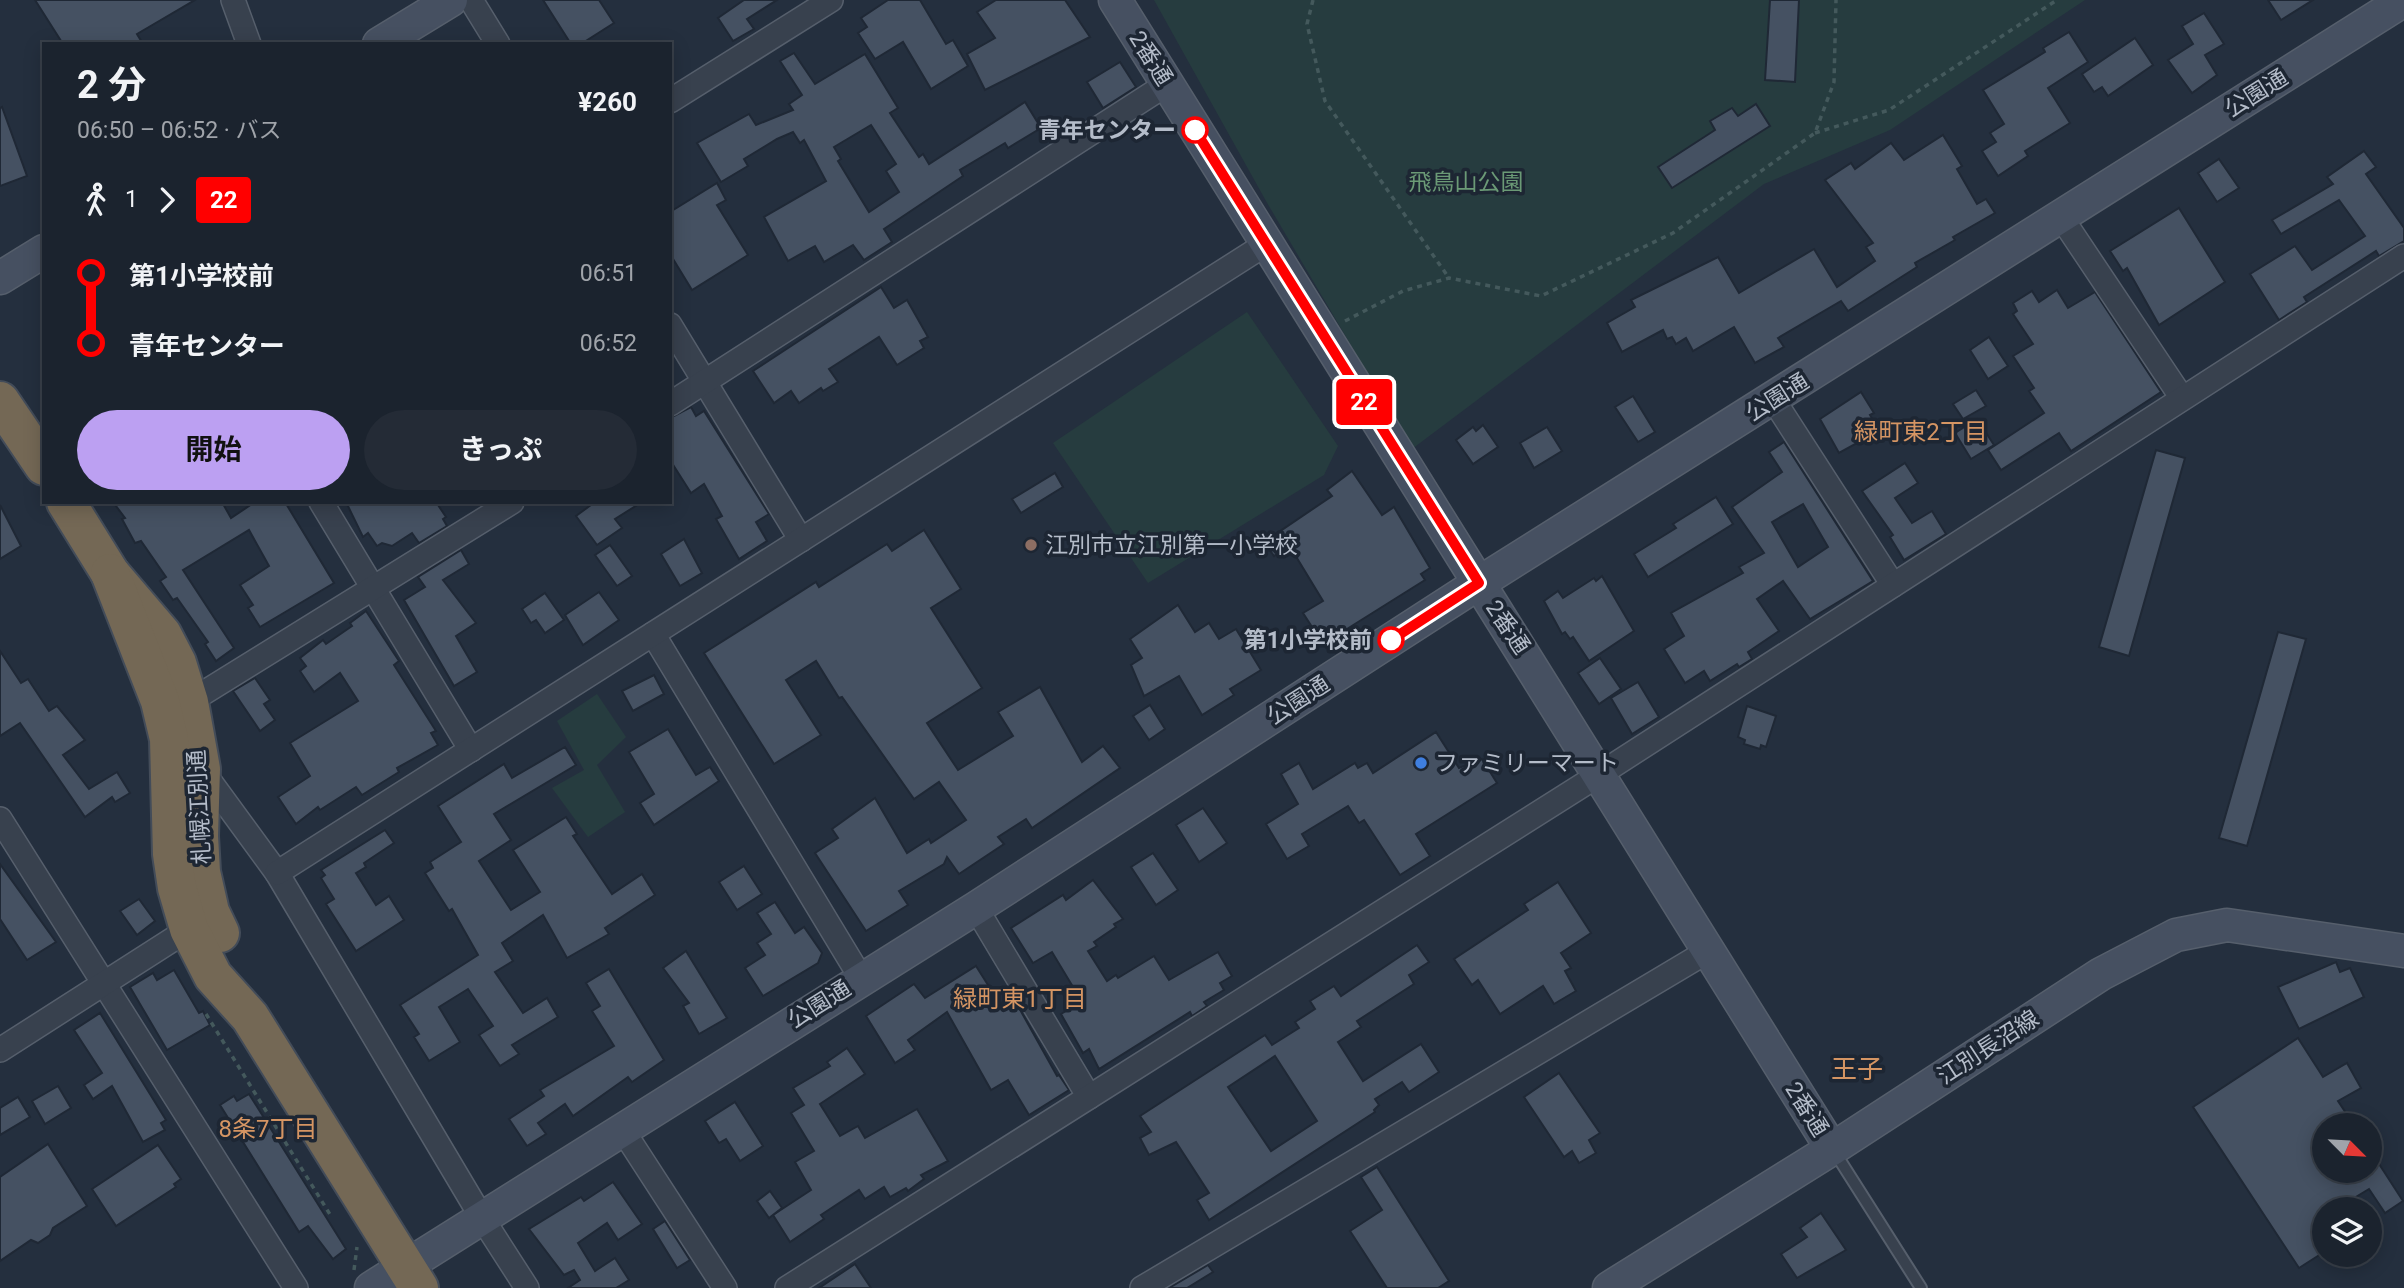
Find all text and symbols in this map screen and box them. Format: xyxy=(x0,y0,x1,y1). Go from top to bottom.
street label: 2番通 xyxy=(1124,26,1178,90)
text: 2 分 xyxy=(77,63,146,107)
street label: 公園通 xyxy=(2220,64,2293,123)
text: ¥260 xyxy=(578,87,637,117)
text: 06:50 – 06:52 · バス xyxy=(77,117,281,144)
place label: 青年センター xyxy=(1038,117,1176,144)
marker: 青年センター xyxy=(1182,117,1208,143)
park label: 飛鳥山公園 xyxy=(1409,169,1524,196)
icon: walk xyxy=(77,181,115,219)
icon: forward xyxy=(148,181,186,219)
text: 1 xyxy=(125,186,138,213)
text: 22 xyxy=(210,186,237,214)
text: 06:51 xyxy=(580,260,637,287)
text: 第1小学校前 xyxy=(129,261,274,291)
text: 06:52 xyxy=(580,330,637,357)
text: 青年センター xyxy=(129,331,285,361)
street label: 公園通 xyxy=(1741,368,1814,427)
line badge: 22 xyxy=(1332,379,1396,425)
text: 22 xyxy=(1350,388,1378,416)
button: 開始 xyxy=(77,410,350,490)
button: きっぷ xyxy=(364,410,637,490)
district label: 緑町東2丁目 xyxy=(1854,418,1988,446)
place label: 江別市立江別第一小学校 xyxy=(1045,532,1298,559)
marker: 江別市立江別第一小学校 xyxy=(1023,537,1039,553)
street label: 2番通 xyxy=(1480,595,1535,659)
place label: 第1小学校前 xyxy=(1244,627,1372,654)
marker: 第1小学校前 xyxy=(1378,627,1404,653)
street label: 公園通 xyxy=(1262,670,1335,731)
street label: 札幌江別通 xyxy=(183,749,216,865)
place label: ファミリーマート xyxy=(1435,750,1619,777)
marker: ファミリーマート xyxy=(1413,755,1429,771)
street label: 公園通 xyxy=(783,975,856,1034)
district label: 緑町東1丁目 xyxy=(953,985,1087,1013)
street label: 江別長沼線 xyxy=(1933,1005,2044,1090)
district label: 王子 xyxy=(1831,1054,1883,1084)
street label: 2番通 xyxy=(1780,1077,1834,1141)
north arrow xyxy=(2312,1113,2382,1183)
map controls xyxy=(2312,1113,2382,1267)
district label: 8条7丁目 xyxy=(219,1115,317,1143)
button: layers xyxy=(2312,1197,2382,1267)

